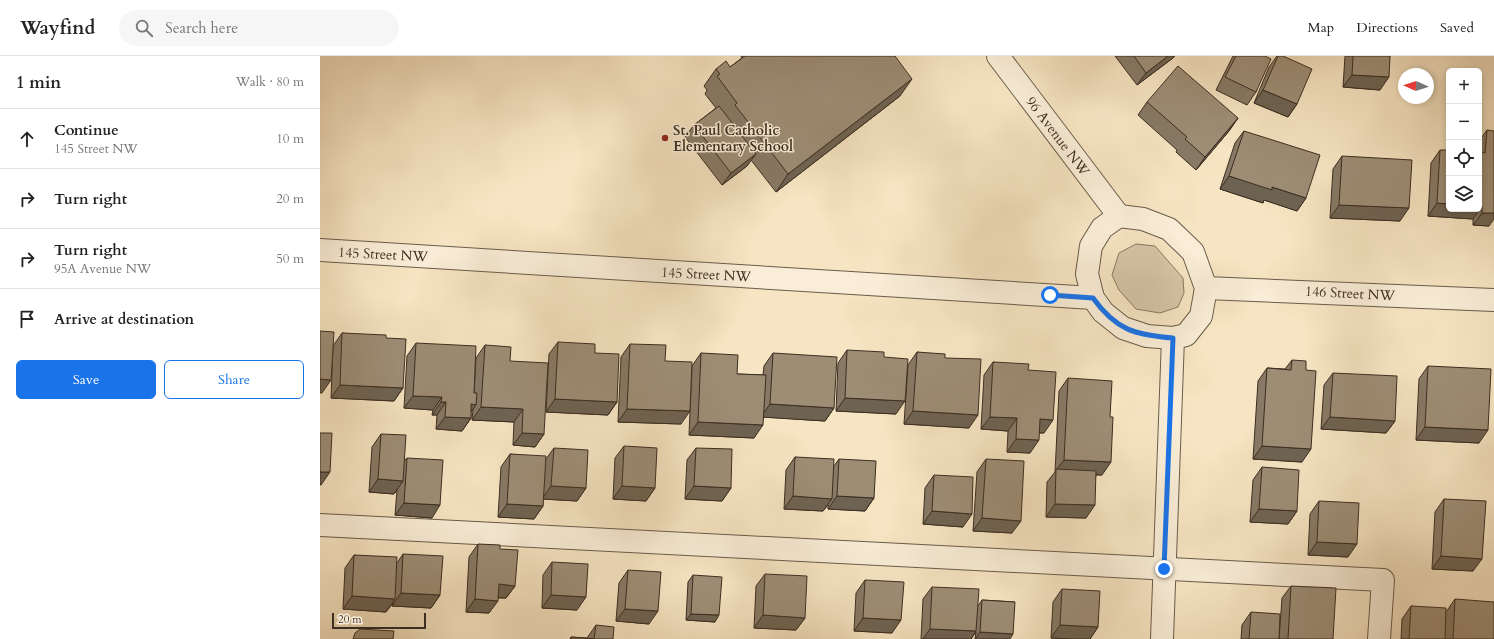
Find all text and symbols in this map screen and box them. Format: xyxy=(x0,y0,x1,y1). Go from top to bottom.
search box xyxy=(119,10,399,46)
text: Wayfind xyxy=(20,15,95,41)
icon: search xyxy=(133,17,155,39)
text: Search here xyxy=(165,18,238,38)
text: Map xyxy=(1308,18,1334,37)
text: Directions xyxy=(1356,18,1418,37)
text: Saved xyxy=(1440,18,1474,37)
north arrow xyxy=(1398,68,1434,104)
map controls xyxy=(1446,68,1482,212)
button: + xyxy=(1446,68,1482,104)
text: 1 min xyxy=(16,71,61,94)
text: Walk · 80 m xyxy=(236,73,304,91)
street label: 96 Avenue NW xyxy=(1022,93,1094,180)
button: − xyxy=(1446,104,1482,140)
text: Continue xyxy=(54,120,119,140)
place label: St. Paul Catholic Elementary School xyxy=(673,121,793,156)
icon: ahead xyxy=(16,128,38,150)
text: 10 m xyxy=(276,130,304,148)
marker: St. Paul Catholic Elementary School xyxy=(660,133,670,143)
text: 145 Street NW xyxy=(54,140,138,158)
button: locate xyxy=(1446,140,1482,176)
button: layers xyxy=(1446,176,1482,212)
icon: right xyxy=(16,188,38,210)
text: Turn right xyxy=(54,189,127,209)
text: 20 m xyxy=(276,190,304,208)
text: Turn right xyxy=(54,240,127,260)
street label: 145 Street NW xyxy=(337,243,429,266)
icon: right xyxy=(16,248,38,270)
text: 50 m xyxy=(276,250,304,268)
text: 95A Avenue NW xyxy=(54,260,151,278)
street label: 145 Street NW xyxy=(660,263,752,286)
street label: 146 Street NW xyxy=(1304,282,1396,305)
route start xyxy=(1041,286,1059,304)
icon: arrive xyxy=(16,308,38,330)
text: Arrive at destination xyxy=(54,309,194,329)
button: Save xyxy=(16,360,156,399)
button: Share xyxy=(164,360,304,399)
route end xyxy=(1155,560,1173,578)
scale bar xyxy=(332,611,426,630)
text: 20 m xyxy=(338,612,362,627)

